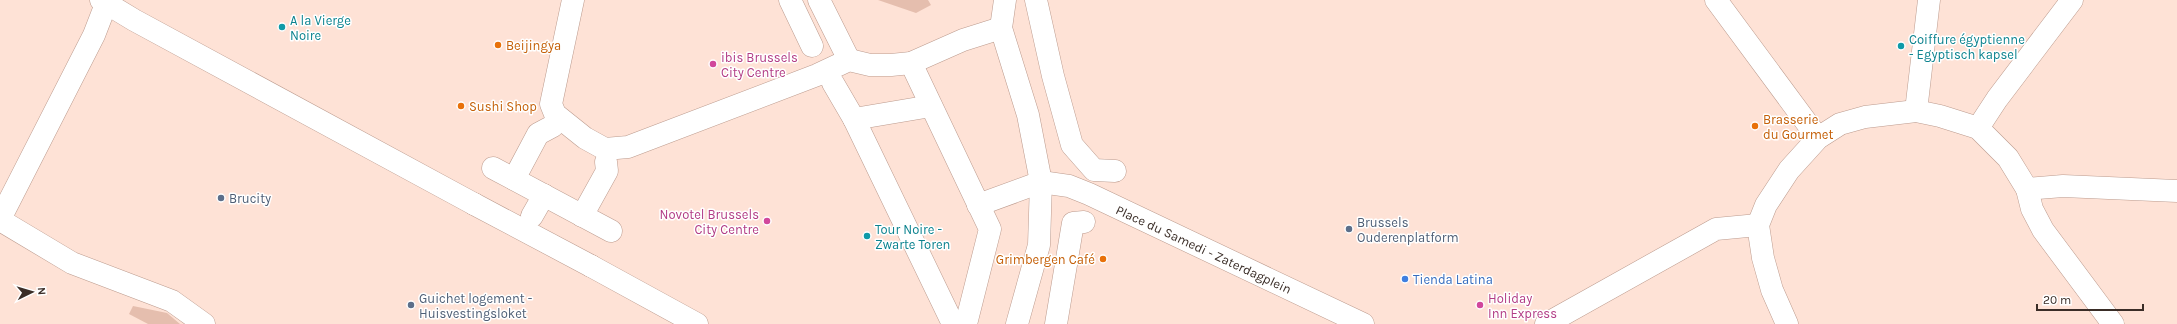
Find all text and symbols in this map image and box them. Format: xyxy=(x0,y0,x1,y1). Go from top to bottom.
place label: A la Vierge Noire xyxy=(290,13,351,43)
marker: A la Vierge Noire xyxy=(277,22,287,32)
place label: Coiffure égyptienne - Egyptisch kapsel xyxy=(1909,32,2025,62)
place label: Beijingya xyxy=(506,38,561,53)
marker: Beijingya xyxy=(493,40,503,50)
marker: Coiffure égyptienne - Egyptisch kapsel xyxy=(1896,41,1906,51)
place label: ibis Brussels City Centre xyxy=(721,50,798,80)
marker: ibis Brussels City Centre xyxy=(708,59,718,69)
place label: Sushi Shop xyxy=(469,99,537,114)
marker: Sushi Shop xyxy=(456,101,466,111)
place label: Brasserie du Gourmet xyxy=(1763,112,1834,142)
marker: Brasserie du Gourmet xyxy=(1750,121,1760,131)
place label: Brucity xyxy=(229,191,271,206)
marker: Brucity xyxy=(216,193,226,203)
street label: Place du Samedi - Zaterdagplein xyxy=(1114,202,1294,297)
place label: Novotel Brussels City Centre xyxy=(660,207,759,237)
place label: Brussels Ouderenplatform xyxy=(1357,215,1459,245)
marker: Novotel Brussels City Centre xyxy=(762,216,772,226)
place label: Tour Noire - Zwarte Toren xyxy=(875,222,950,252)
marker: Brussels Ouderenplatform xyxy=(1344,224,1354,234)
marker: Tour Noire - Zwarte Toren xyxy=(862,231,872,241)
place label: Grimbergen Café xyxy=(996,252,1095,267)
marker: Grimbergen Café xyxy=(1098,254,1108,264)
north arrow xyxy=(12,272,52,312)
place label: Tienda Latina xyxy=(1413,272,1493,287)
marker: Tienda Latina xyxy=(1400,274,1410,284)
scale bar xyxy=(2037,286,2143,312)
text: N xyxy=(35,287,48,296)
place label: Guichet logement - Huisvestingsloket xyxy=(419,291,533,321)
place label: Holiday Inn Express xyxy=(1488,291,1557,321)
text: 20 m xyxy=(2043,293,2071,307)
marker: Guichet logement - Huisvestingsloket xyxy=(406,300,416,310)
marker: Holiday Inn Express xyxy=(1475,300,1485,310)

